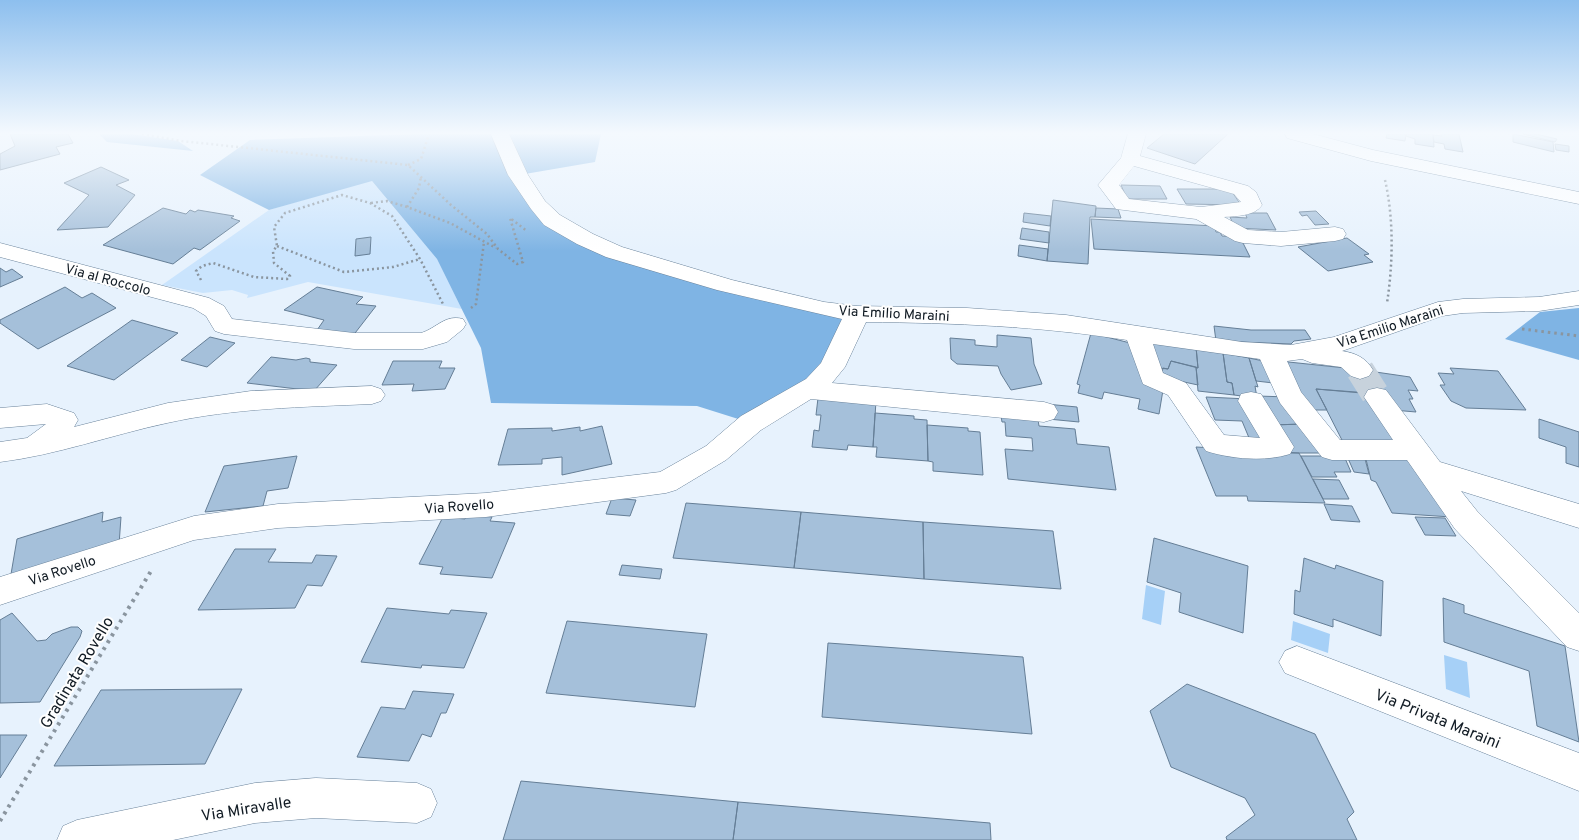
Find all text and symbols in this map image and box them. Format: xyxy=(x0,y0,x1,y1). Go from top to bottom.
street label: Via al Roccolo xyxy=(63,261,153,300)
street label: Via Emilio Maraini xyxy=(1335,302,1446,353)
street label: Via Emilio Maraini xyxy=(838,303,950,326)
street label: Via Rovello xyxy=(424,497,495,518)
street label: Via Rovello xyxy=(27,552,98,590)
street label: Gradinata Rovello xyxy=(36,613,119,733)
street label: Via Privata Maraini xyxy=(1372,686,1503,754)
street label: Via Miravalle xyxy=(200,793,293,827)

